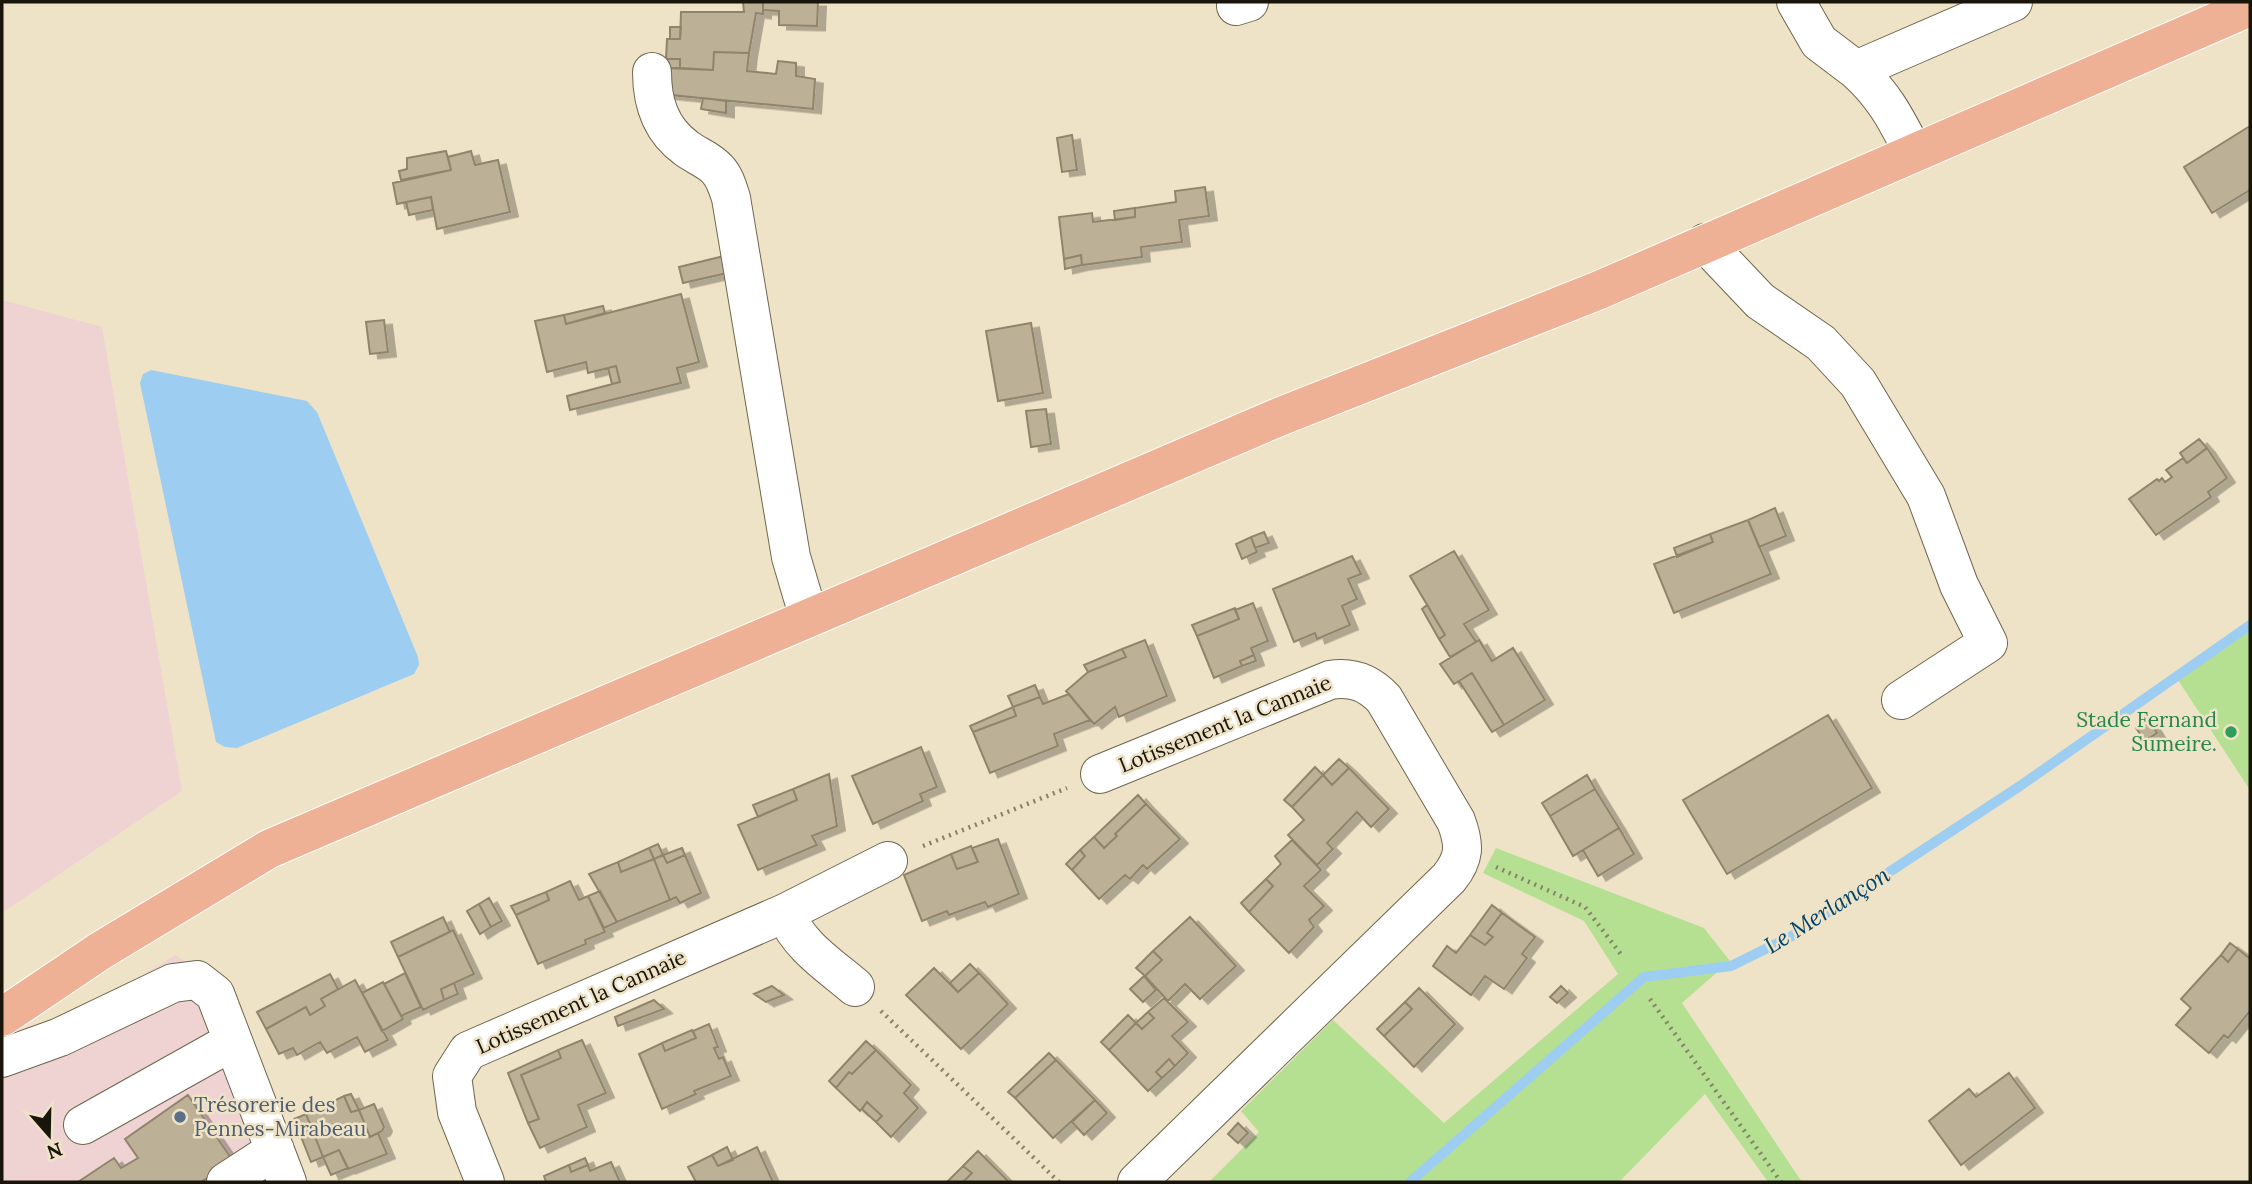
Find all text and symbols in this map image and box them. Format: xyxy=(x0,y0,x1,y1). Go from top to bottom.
street label: Lotissement la Cannaie xyxy=(1115,669,1335,779)
place label: Stade Fernand Sumeire. xyxy=(2076,706,2217,757)
marker: Stade Fernand Sumeire. xyxy=(2223,724,2239,740)
water label: Le Merlançon xyxy=(1759,859,1895,960)
street label: Lotissement la Cannaie xyxy=(472,943,690,1060)
place label: Trésorerie des Pennes-Mirabeau xyxy=(194,1091,366,1142)
north arrow xyxy=(14,1100,84,1170)
marker: Trésorerie des Pennes-Mirabeau xyxy=(172,1109,188,1125)
text: N xyxy=(44,1137,66,1165)

